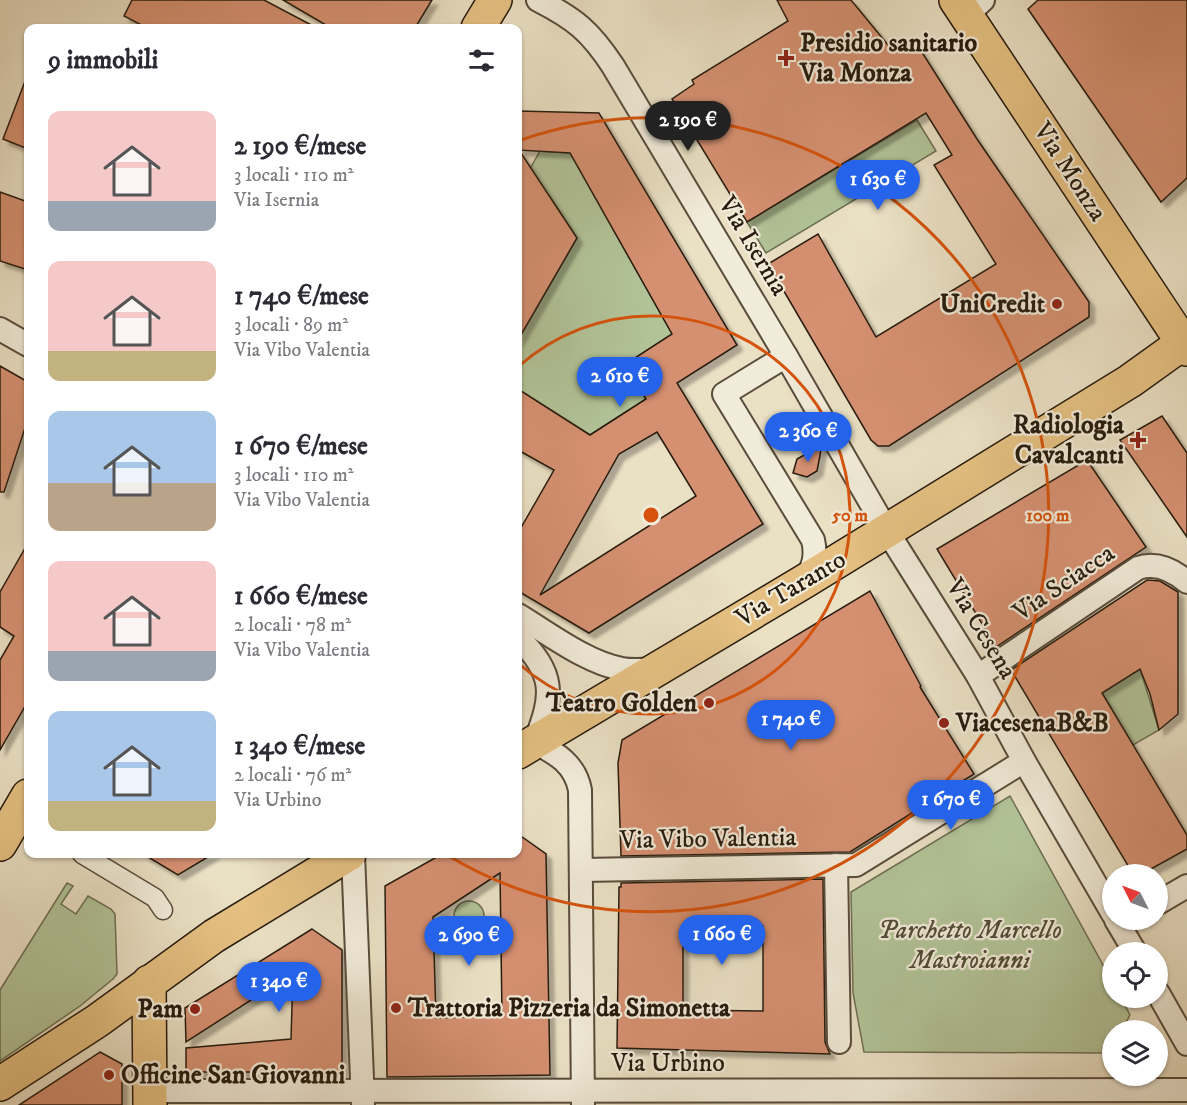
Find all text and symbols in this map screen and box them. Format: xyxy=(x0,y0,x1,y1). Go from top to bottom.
place label: Presidio sanitario Via Monza xyxy=(799,27,977,90)
text: 9 immobili xyxy=(48,44,158,77)
icon: filters xyxy=(465,44,498,77)
marker: Presidio sanitario Via Monza xyxy=(777,49,795,67)
pin: 2 190 € xyxy=(633,101,743,152)
text: 2 190 € xyxy=(659,108,717,133)
street label: Via Monza xyxy=(1025,115,1114,228)
text: 2 190 €/mese xyxy=(234,130,366,163)
icon: home xyxy=(96,135,168,207)
pin: 1 630 € xyxy=(823,160,933,211)
text: 3 locali · 110 m² xyxy=(234,163,354,188)
text: 1 630 € xyxy=(850,167,906,192)
text: Via Isernia xyxy=(234,188,319,213)
street label: Via Isernia xyxy=(710,189,796,302)
text: 1 740 €/mese xyxy=(234,280,369,313)
icon: home xyxy=(96,285,168,357)
place label: UniCredit xyxy=(940,288,1046,321)
marker: UniCredit xyxy=(1050,297,1064,311)
text: 3 locali · 89 m² xyxy=(234,313,348,338)
text: Via Vibo Valentia xyxy=(234,338,370,363)
pin: 2 610 € xyxy=(565,357,675,408)
text: 2 610 € xyxy=(591,364,649,389)
place label: Radiologia Cavalcanti xyxy=(1013,409,1125,472)
pin: 2 360 € xyxy=(753,412,863,463)
text: 2 360 € xyxy=(779,419,837,444)
text: 1 670 €/mese xyxy=(234,430,368,463)
marker: Radiologia Cavalcanti xyxy=(1129,431,1147,449)
icon: home xyxy=(96,435,168,507)
text: 3 locali · 110 m² xyxy=(234,463,354,488)
text: Via Vibo Valentia xyxy=(234,488,370,513)
centre of rings xyxy=(641,505,661,525)
text: 50 m xyxy=(831,505,868,527)
text: 100 m xyxy=(1026,505,1070,527)
street label: Via Sciacca xyxy=(1006,537,1121,630)
street label: Via Taranto xyxy=(729,543,852,635)
street label: Via Cesena xyxy=(938,572,1024,685)
text: 1 660 €/mese xyxy=(234,580,368,613)
icon: home xyxy=(96,585,168,657)
text: 2 locali · 78 m² xyxy=(234,613,351,638)
text: Via Vibo Valentia xyxy=(234,638,370,663)
place label: Teatro Golden xyxy=(545,687,697,720)
marker: Teatro Golden xyxy=(702,696,716,710)
pin: 1 740 € xyxy=(736,700,846,751)
text: 1 740 € xyxy=(761,707,821,732)
place label: ViacesenaB&B xyxy=(955,707,1109,740)
marker: ViacesenaB&B xyxy=(937,716,951,730)
text: 1 340 €/mese xyxy=(234,730,365,763)
icon: home xyxy=(96,735,168,807)
text: 2 locali · 76 m² xyxy=(234,763,352,788)
pin: 1 670 € xyxy=(896,780,1006,831)
text: 1 670 € xyxy=(921,787,981,812)
text: Via Urbino xyxy=(234,788,321,813)
street label: Via Vibo Valentia xyxy=(618,821,797,857)
north arrow xyxy=(1102,864,1168,930)
map controls xyxy=(1102,864,1168,1086)
park label: Parchetto Marcello Mastroianni xyxy=(878,914,1062,977)
pin: 1 660 € xyxy=(667,915,777,966)
pin: 2 690 € xyxy=(414,916,524,967)
text: 1 660 € xyxy=(692,922,752,947)
text: 2 690 € xyxy=(438,923,500,948)
button: locate xyxy=(1102,942,1168,1008)
pin: 1 340 € xyxy=(224,962,334,1013)
text: 1 340 € xyxy=(250,969,308,994)
place label: Trattoria Pizzeria da Simonetta xyxy=(407,992,731,1025)
place label: Pam xyxy=(137,993,183,1026)
marker: Trattoria Pizzeria da Simonetta xyxy=(389,1001,403,1015)
marker: Pam xyxy=(188,1002,202,1016)
button: layers xyxy=(1102,1020,1168,1086)
street label: Via Urbino xyxy=(610,1047,725,1080)
place label: Officine San Giovanni xyxy=(121,1059,345,1092)
marker: Officine San Giovanni xyxy=(102,1068,116,1082)

